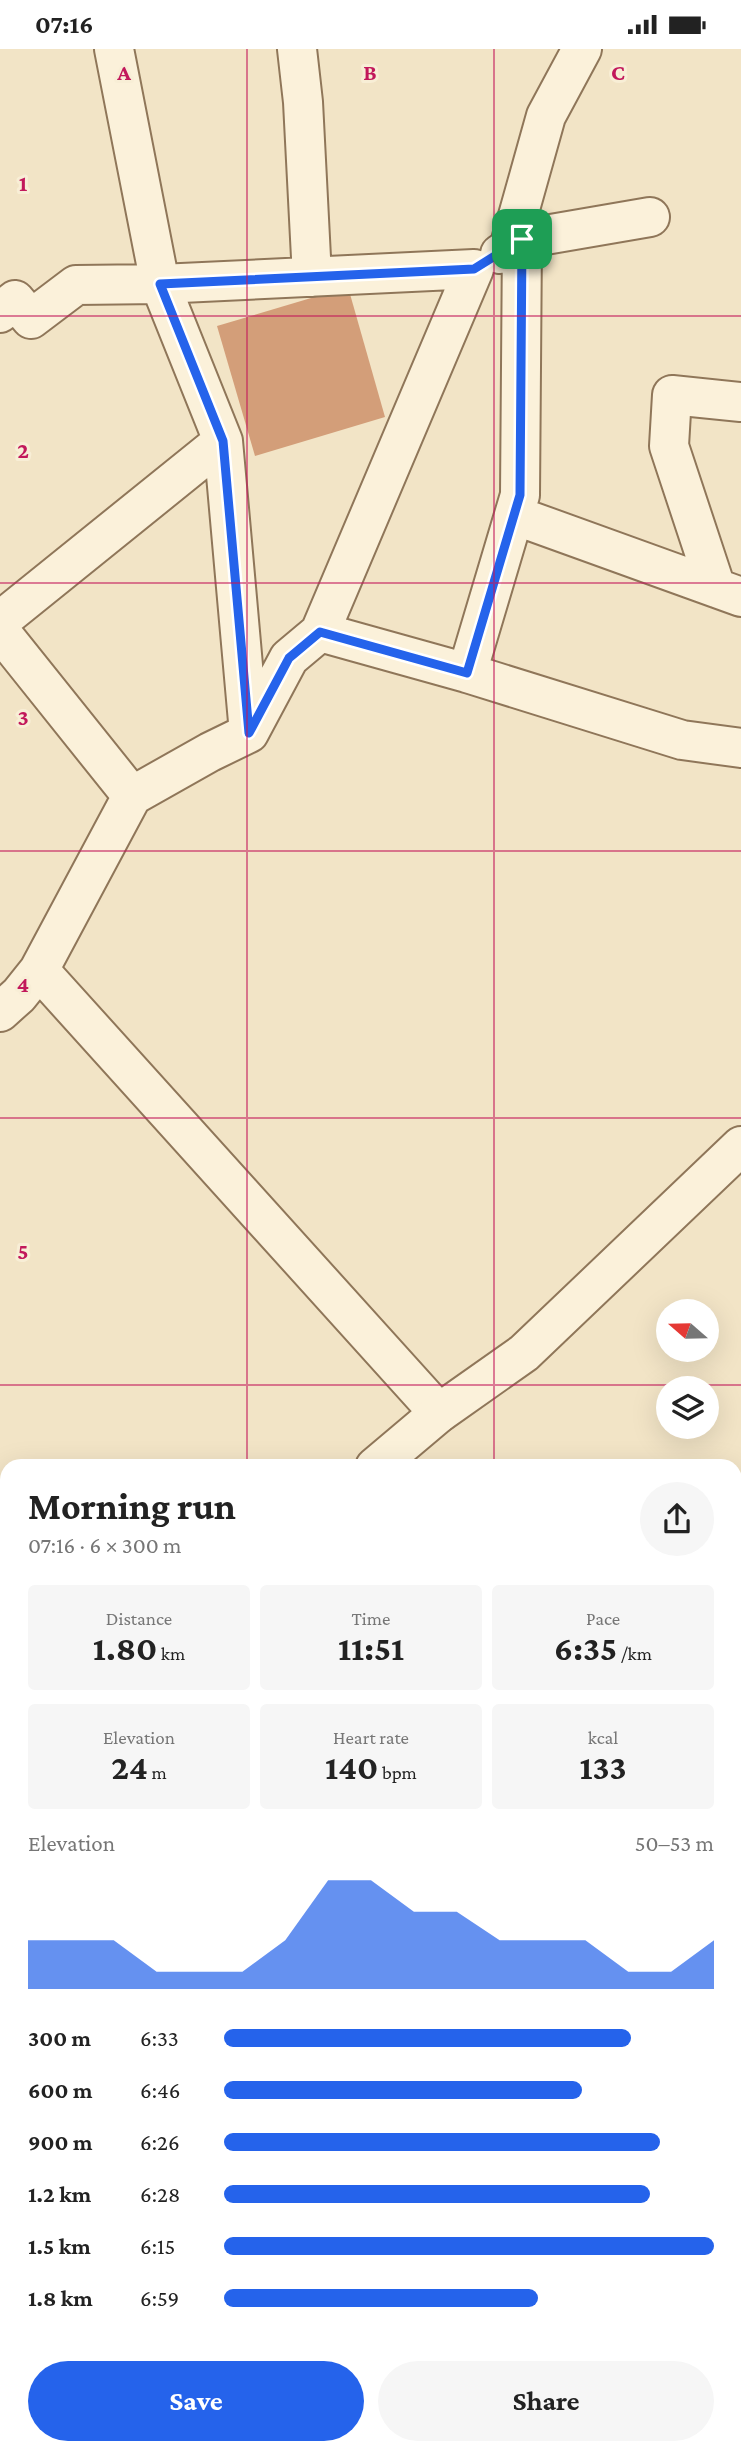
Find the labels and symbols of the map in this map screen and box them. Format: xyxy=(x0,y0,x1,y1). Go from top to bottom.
text: A xyxy=(116,59,131,85)
text: B xyxy=(363,59,377,85)
text: C xyxy=(611,59,625,85)
text: 1 xyxy=(19,170,28,196)
pin xyxy=(492,209,552,269)
text: 2 xyxy=(17,437,29,463)
text: 3 xyxy=(17,704,29,730)
text: 4 xyxy=(17,971,29,997)
text: 5 xyxy=(17,1238,29,1264)
north arrow xyxy=(656,1299,719,1361)

